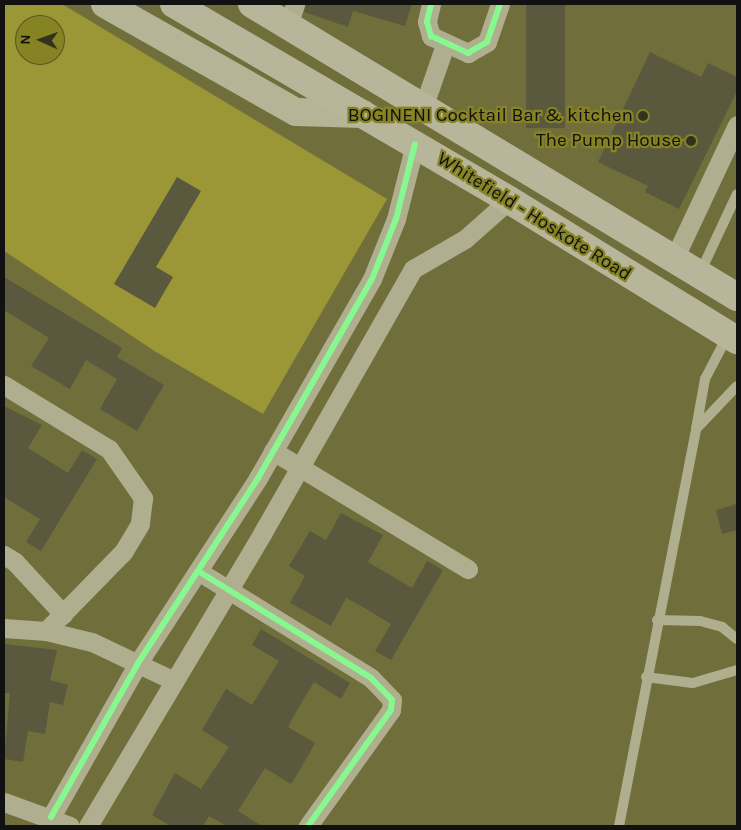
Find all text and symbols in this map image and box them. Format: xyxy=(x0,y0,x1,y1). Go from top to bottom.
north arrow xyxy=(15,15,65,65)
text: N xyxy=(17,34,34,45)
place label: BOGINENI Cocktail Bar & kitchen xyxy=(348,105,633,127)
marker: BOGINENI Cocktail Bar & kitchen xyxy=(637,110,649,122)
place label: The Pump House xyxy=(536,130,681,152)
marker: The Pump House xyxy=(685,135,697,147)
street label: Whitefield - Hoskote Road xyxy=(433,148,635,286)

